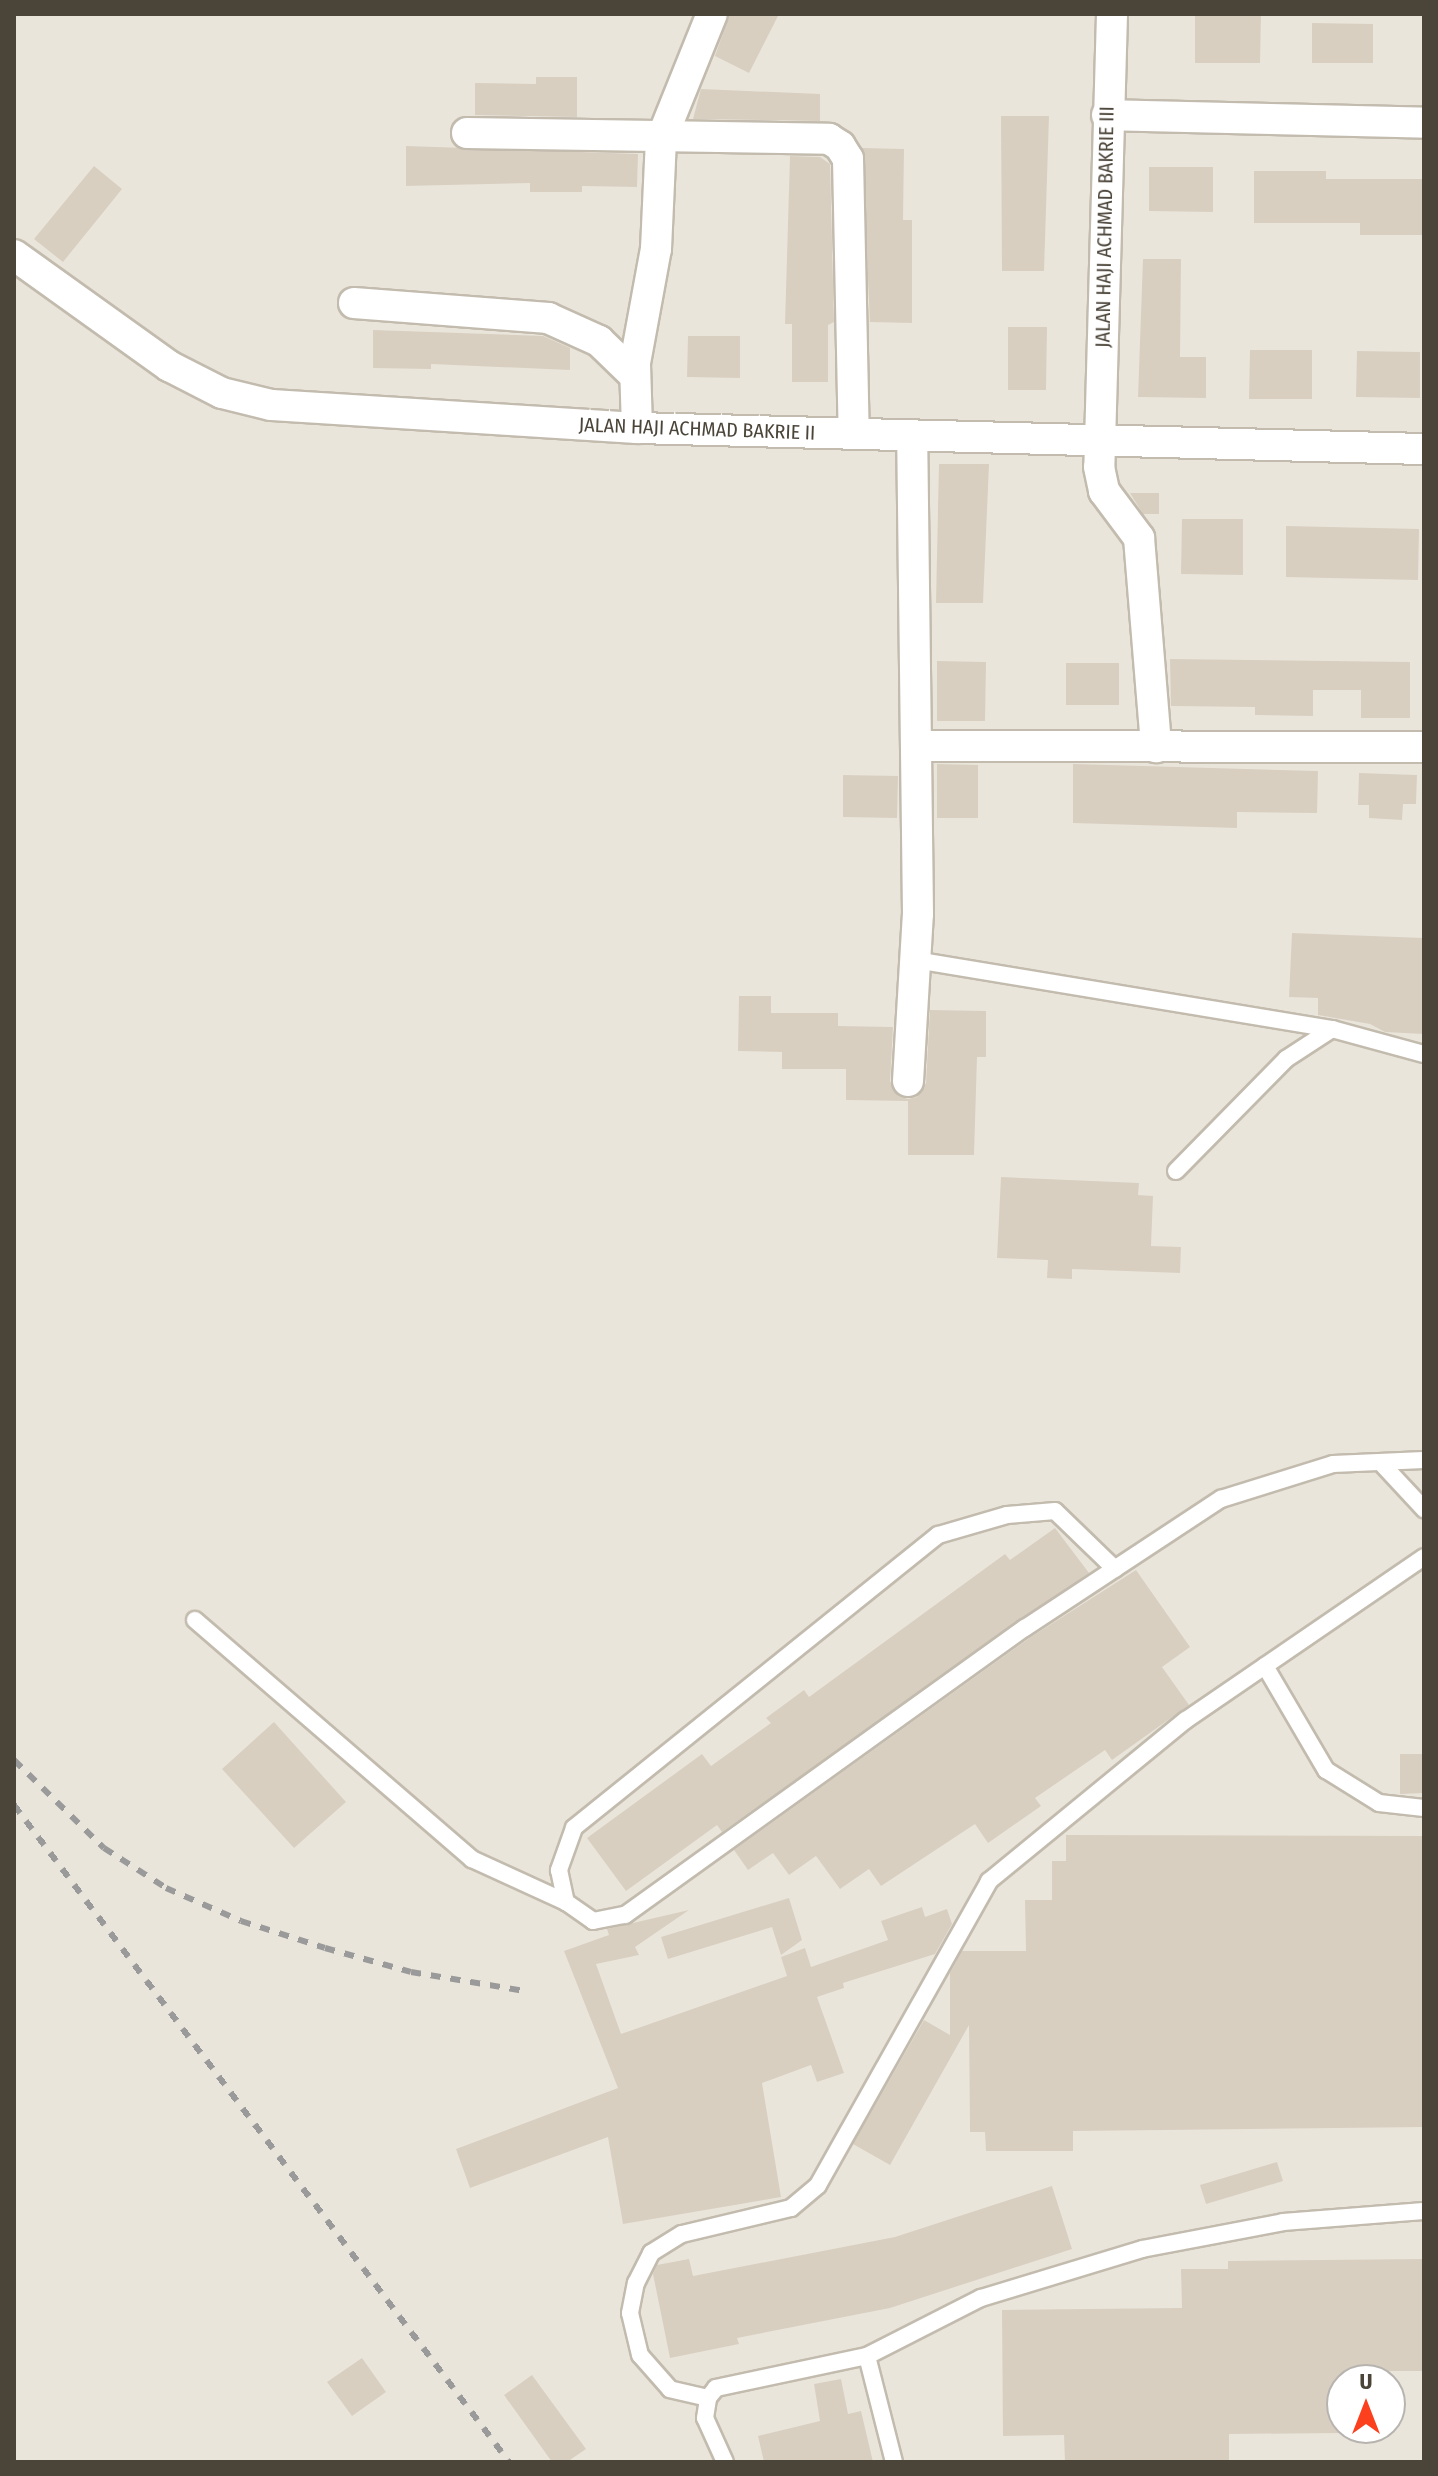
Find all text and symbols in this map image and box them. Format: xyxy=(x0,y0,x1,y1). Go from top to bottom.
street label: JALAN HAJI ACHMAD BAKRIE III xyxy=(1091,106,1119,348)
street label: JALAN HAJI ACHMAD BAKRIE II xyxy=(578,413,816,445)
north arrow xyxy=(1326,2364,1406,2444)
text: U xyxy=(1360,2368,1372,2395)

